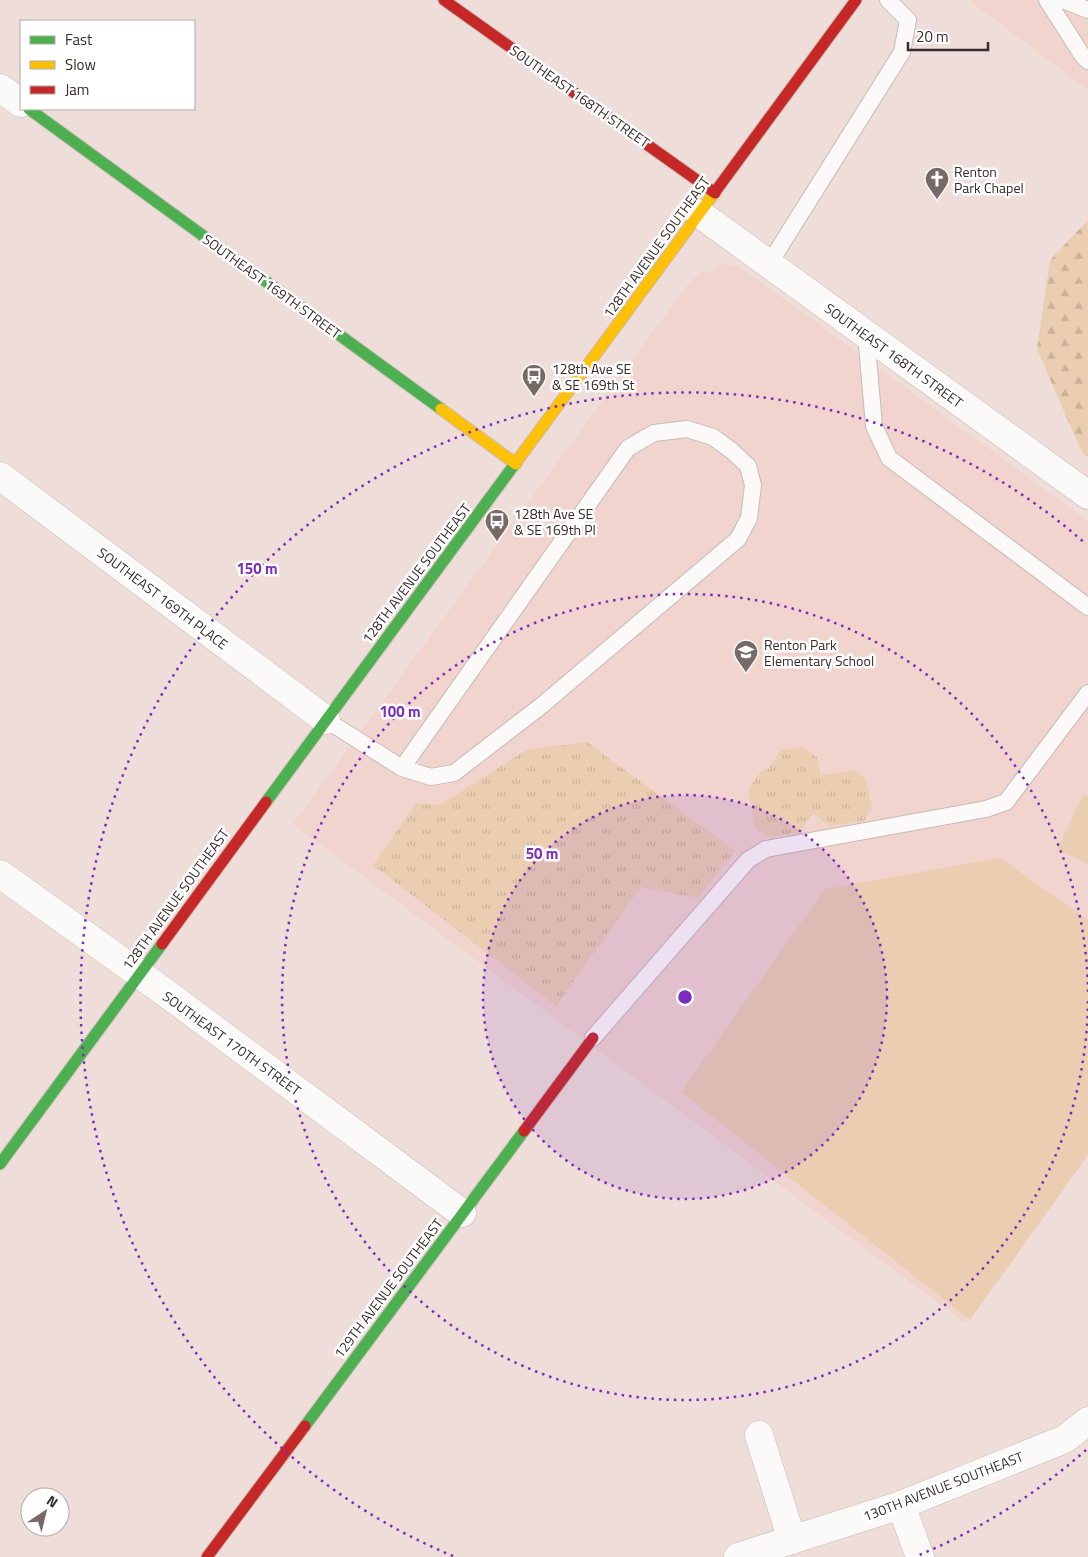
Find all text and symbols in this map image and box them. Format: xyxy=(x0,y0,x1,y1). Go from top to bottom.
legend xyxy=(20,20,195,110)
scale bar xyxy=(908,20,988,52)
text: 20 m xyxy=(916,25,949,48)
text: Fast xyxy=(65,28,93,51)
street label: SOUTHEAST 168TH STREET xyxy=(506,40,655,153)
text: Slow xyxy=(65,53,96,76)
text: Jam xyxy=(65,78,89,101)
place label: Renton Park Chapel xyxy=(954,161,1024,198)
church icon: Renton Park Chapel xyxy=(924,166,950,200)
street label: 128TH AVENUE SOUTHEAST xyxy=(597,171,715,322)
street label: SOUTHEAST 169TH STREET xyxy=(198,229,346,344)
street label: SOUTHEAST 168TH STREET xyxy=(820,298,968,413)
place label: 128th Ave SE & SE 169th St xyxy=(552,358,635,395)
bus stop icon: 128th Ave SE & SE 169th St xyxy=(521,363,547,397)
street label: 128TH AVENUE SOUTHEAST xyxy=(356,498,476,647)
place label: 128th Ave SE & SE 169th Pl xyxy=(514,503,596,540)
bus stop icon: 128th Ave SE & SE 169th Pl xyxy=(484,508,510,542)
street label: SOUTHEAST 169TH PLACE xyxy=(93,542,233,654)
text: 150 m xyxy=(236,557,278,580)
place label: Renton Park Elementary School xyxy=(764,634,874,671)
school or university icon: Renton Park Elementary School xyxy=(733,639,759,673)
text: 100 m xyxy=(379,700,421,723)
street label: 128TH AVENUE SOUTHEAST xyxy=(116,823,234,974)
text: 50 m xyxy=(526,842,558,865)
street label: SOUTHEAST 170TH STREET xyxy=(158,986,306,1101)
centre of rings xyxy=(676,988,694,1006)
street label: 129TH AVENUE SOUTHEAST xyxy=(328,1213,448,1362)
street label: 130TH AVENUE SOUTHEAST xyxy=(860,1445,1027,1526)
north arrow xyxy=(20,1487,70,1537)
text: N xyxy=(43,1490,63,1512)

